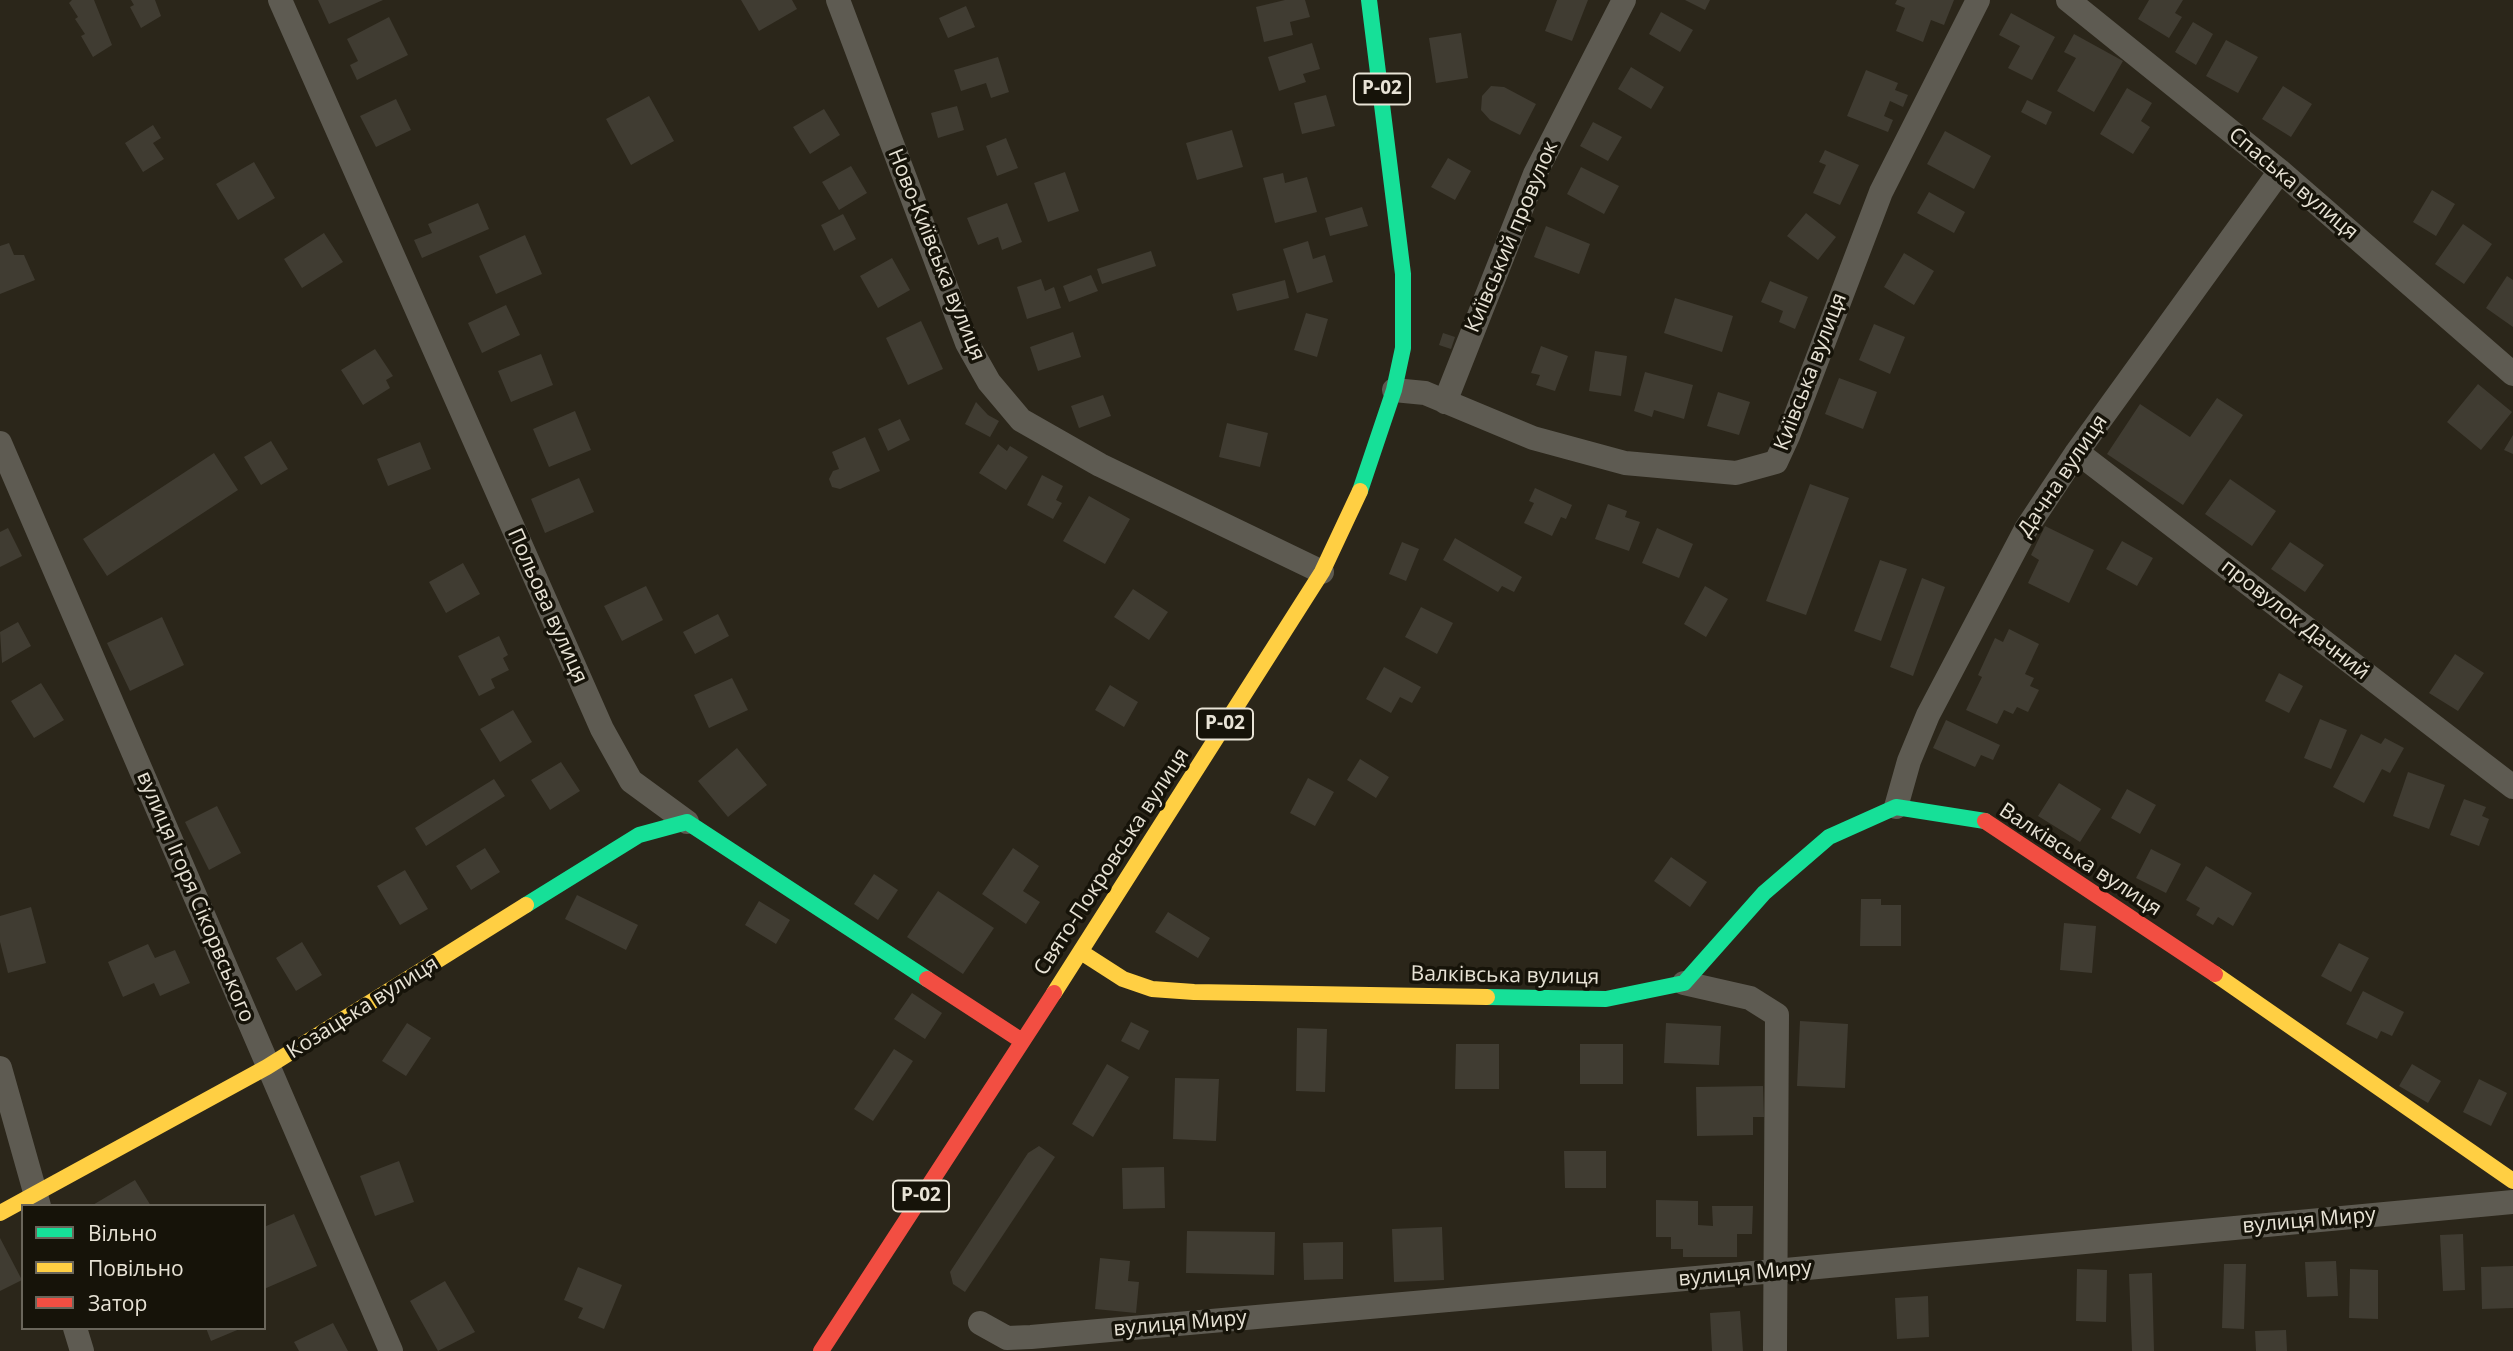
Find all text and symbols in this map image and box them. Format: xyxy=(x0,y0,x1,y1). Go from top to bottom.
road number: Р-02 xyxy=(1354,74,1410,104)
street label: Спаська вулиця xyxy=(2223,123,2363,245)
street label: Київський провулок xyxy=(1460,137,1564,337)
street label: Ново-Київська вулиця xyxy=(882,145,990,365)
street label: Київська вулиця xyxy=(1769,290,1853,454)
street label: Дачна вулиця xyxy=(2013,410,2113,542)
street label: Польова вулиця xyxy=(502,525,592,687)
street label: провулок Дачний xyxy=(2216,554,2374,686)
road number: Р-02 xyxy=(1197,708,1253,740)
street label: Свято-Покровська вулиця xyxy=(1029,744,1195,980)
street label: вулиця Ігоря Сікорвського xyxy=(131,768,259,1026)
street label: Валківська вулиця xyxy=(1994,798,2166,922)
street label: Козацька вулиця xyxy=(283,951,443,1065)
street label: Валківська вулиця xyxy=(1410,962,1600,990)
road number: Р-02 xyxy=(893,1180,949,1212)
street label: вулиця Миру xyxy=(2241,1203,2377,1239)
legend xyxy=(21,1204,266,1330)
text: Вільно xyxy=(88,1219,157,1247)
text: Повільно xyxy=(88,1254,184,1282)
street label: вулиця Миру xyxy=(1677,1256,1813,1292)
text: Затор xyxy=(88,1289,147,1317)
street label: вулиця Миру xyxy=(1112,1306,1248,1342)

